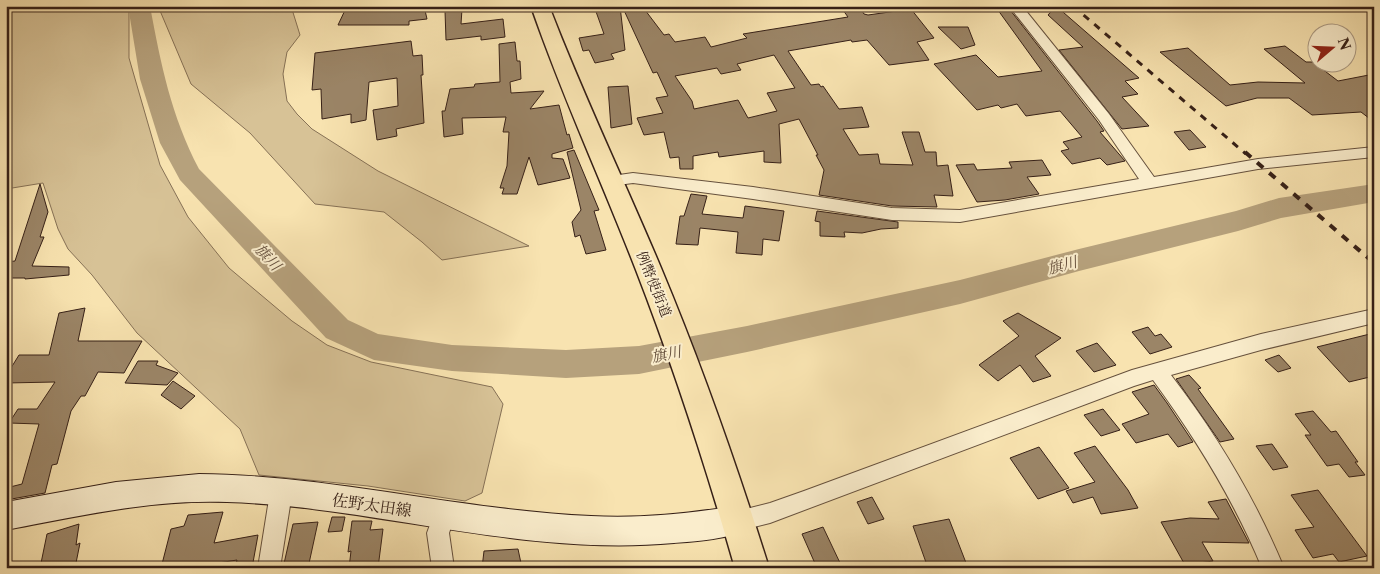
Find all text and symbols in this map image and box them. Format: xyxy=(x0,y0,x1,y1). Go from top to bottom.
north arrow xyxy=(1308,22,1358,72)
text: N xyxy=(1334,35,1355,52)
water label: 旗川 xyxy=(251,240,287,276)
street label: 例幣使街道 xyxy=(633,248,675,320)
water label: 旗川 xyxy=(1045,251,1081,278)
water label: 旗川 xyxy=(649,341,685,366)
street label: 佐野太田線 xyxy=(331,490,413,520)

